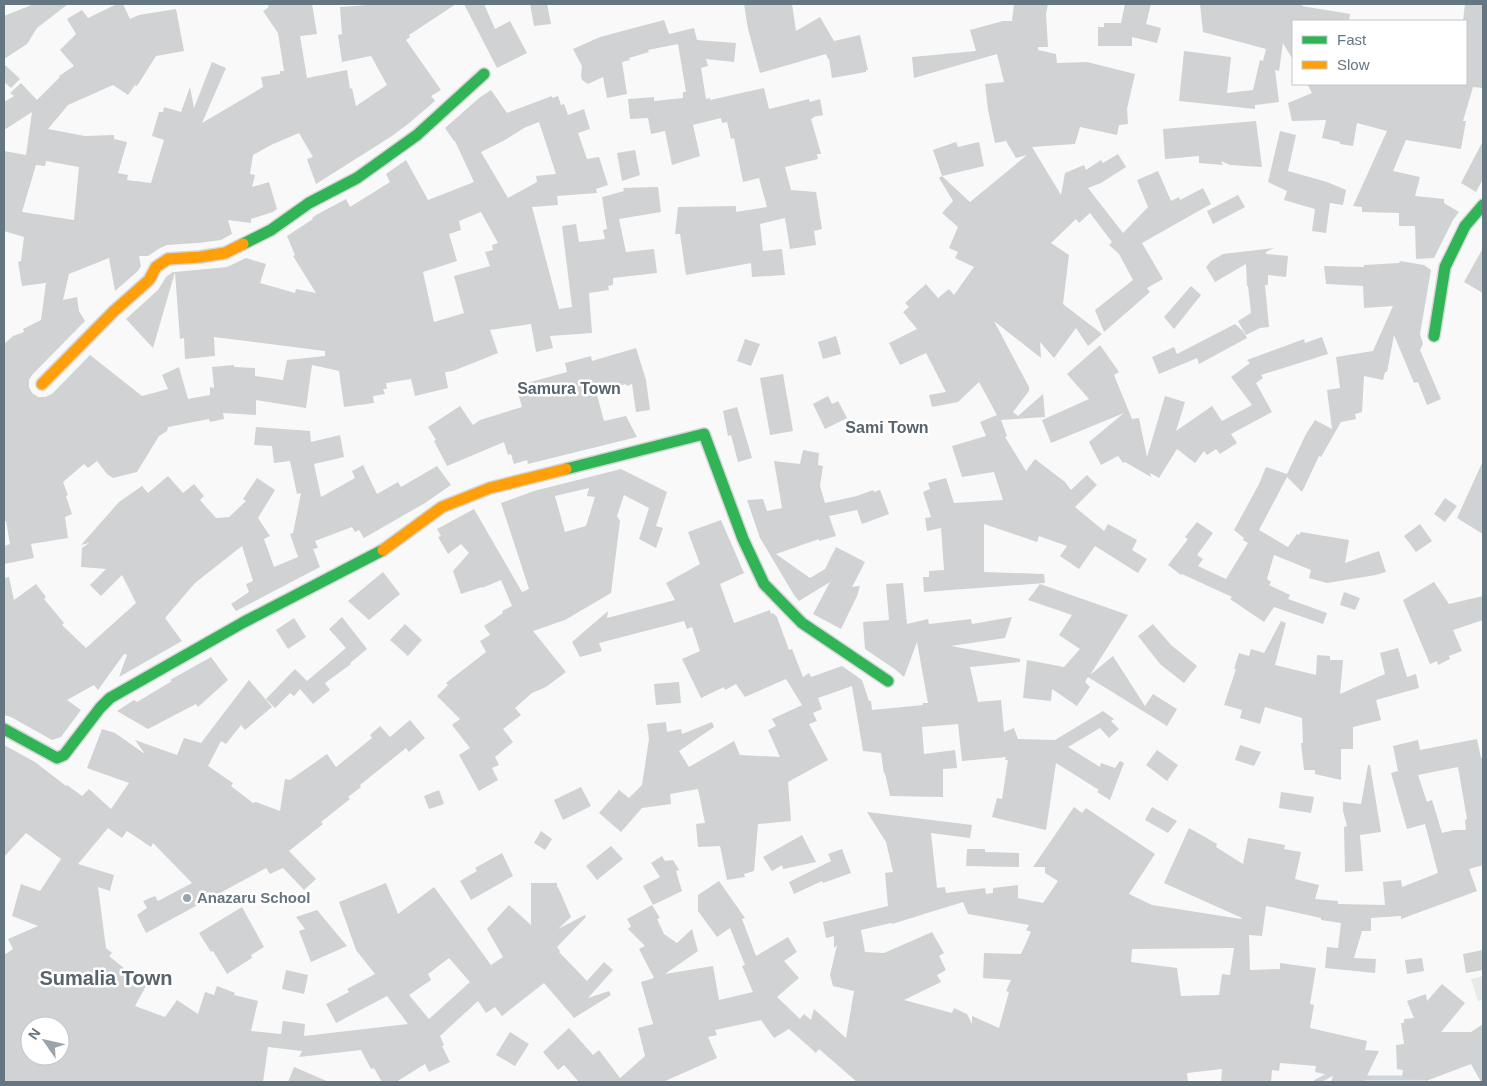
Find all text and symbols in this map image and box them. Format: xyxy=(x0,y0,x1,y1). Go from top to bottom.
legend xyxy=(1292,20,1467,85)
text: Fast xyxy=(1337,31,1367,48)
text: Slow xyxy=(1337,56,1370,73)
district label: Samura Town xyxy=(517,380,621,397)
district label: Sami Town xyxy=(845,419,929,436)
place label: Anazaru School xyxy=(197,889,310,906)
marker: Anazaru School xyxy=(181,892,193,904)
district label: Sumalia Town xyxy=(40,967,172,989)
north arrow xyxy=(20,1016,70,1066)
text: N xyxy=(25,1025,44,1042)

